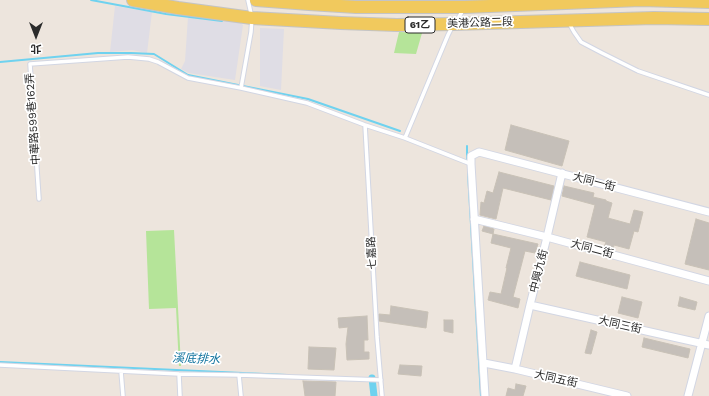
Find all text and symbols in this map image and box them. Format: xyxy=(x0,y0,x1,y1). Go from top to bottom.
street label: 美港公路二段 xyxy=(447,15,513,31)
north arrow xyxy=(16,16,56,56)
road number: 61乙 xyxy=(405,17,435,33)
text: 北 xyxy=(31,42,42,55)
street label: 中華路599巷162弄 xyxy=(23,72,43,166)
street label: 大同一街 xyxy=(571,170,617,194)
street label: 七嘉路 xyxy=(365,236,379,270)
street label: 大同二街 xyxy=(569,237,615,261)
street label: 中興九街 xyxy=(527,248,551,294)
street label: 大同三街 xyxy=(597,314,643,336)
water label: 溪底排水 xyxy=(172,351,220,367)
street label: 大同五街 xyxy=(533,368,579,390)

